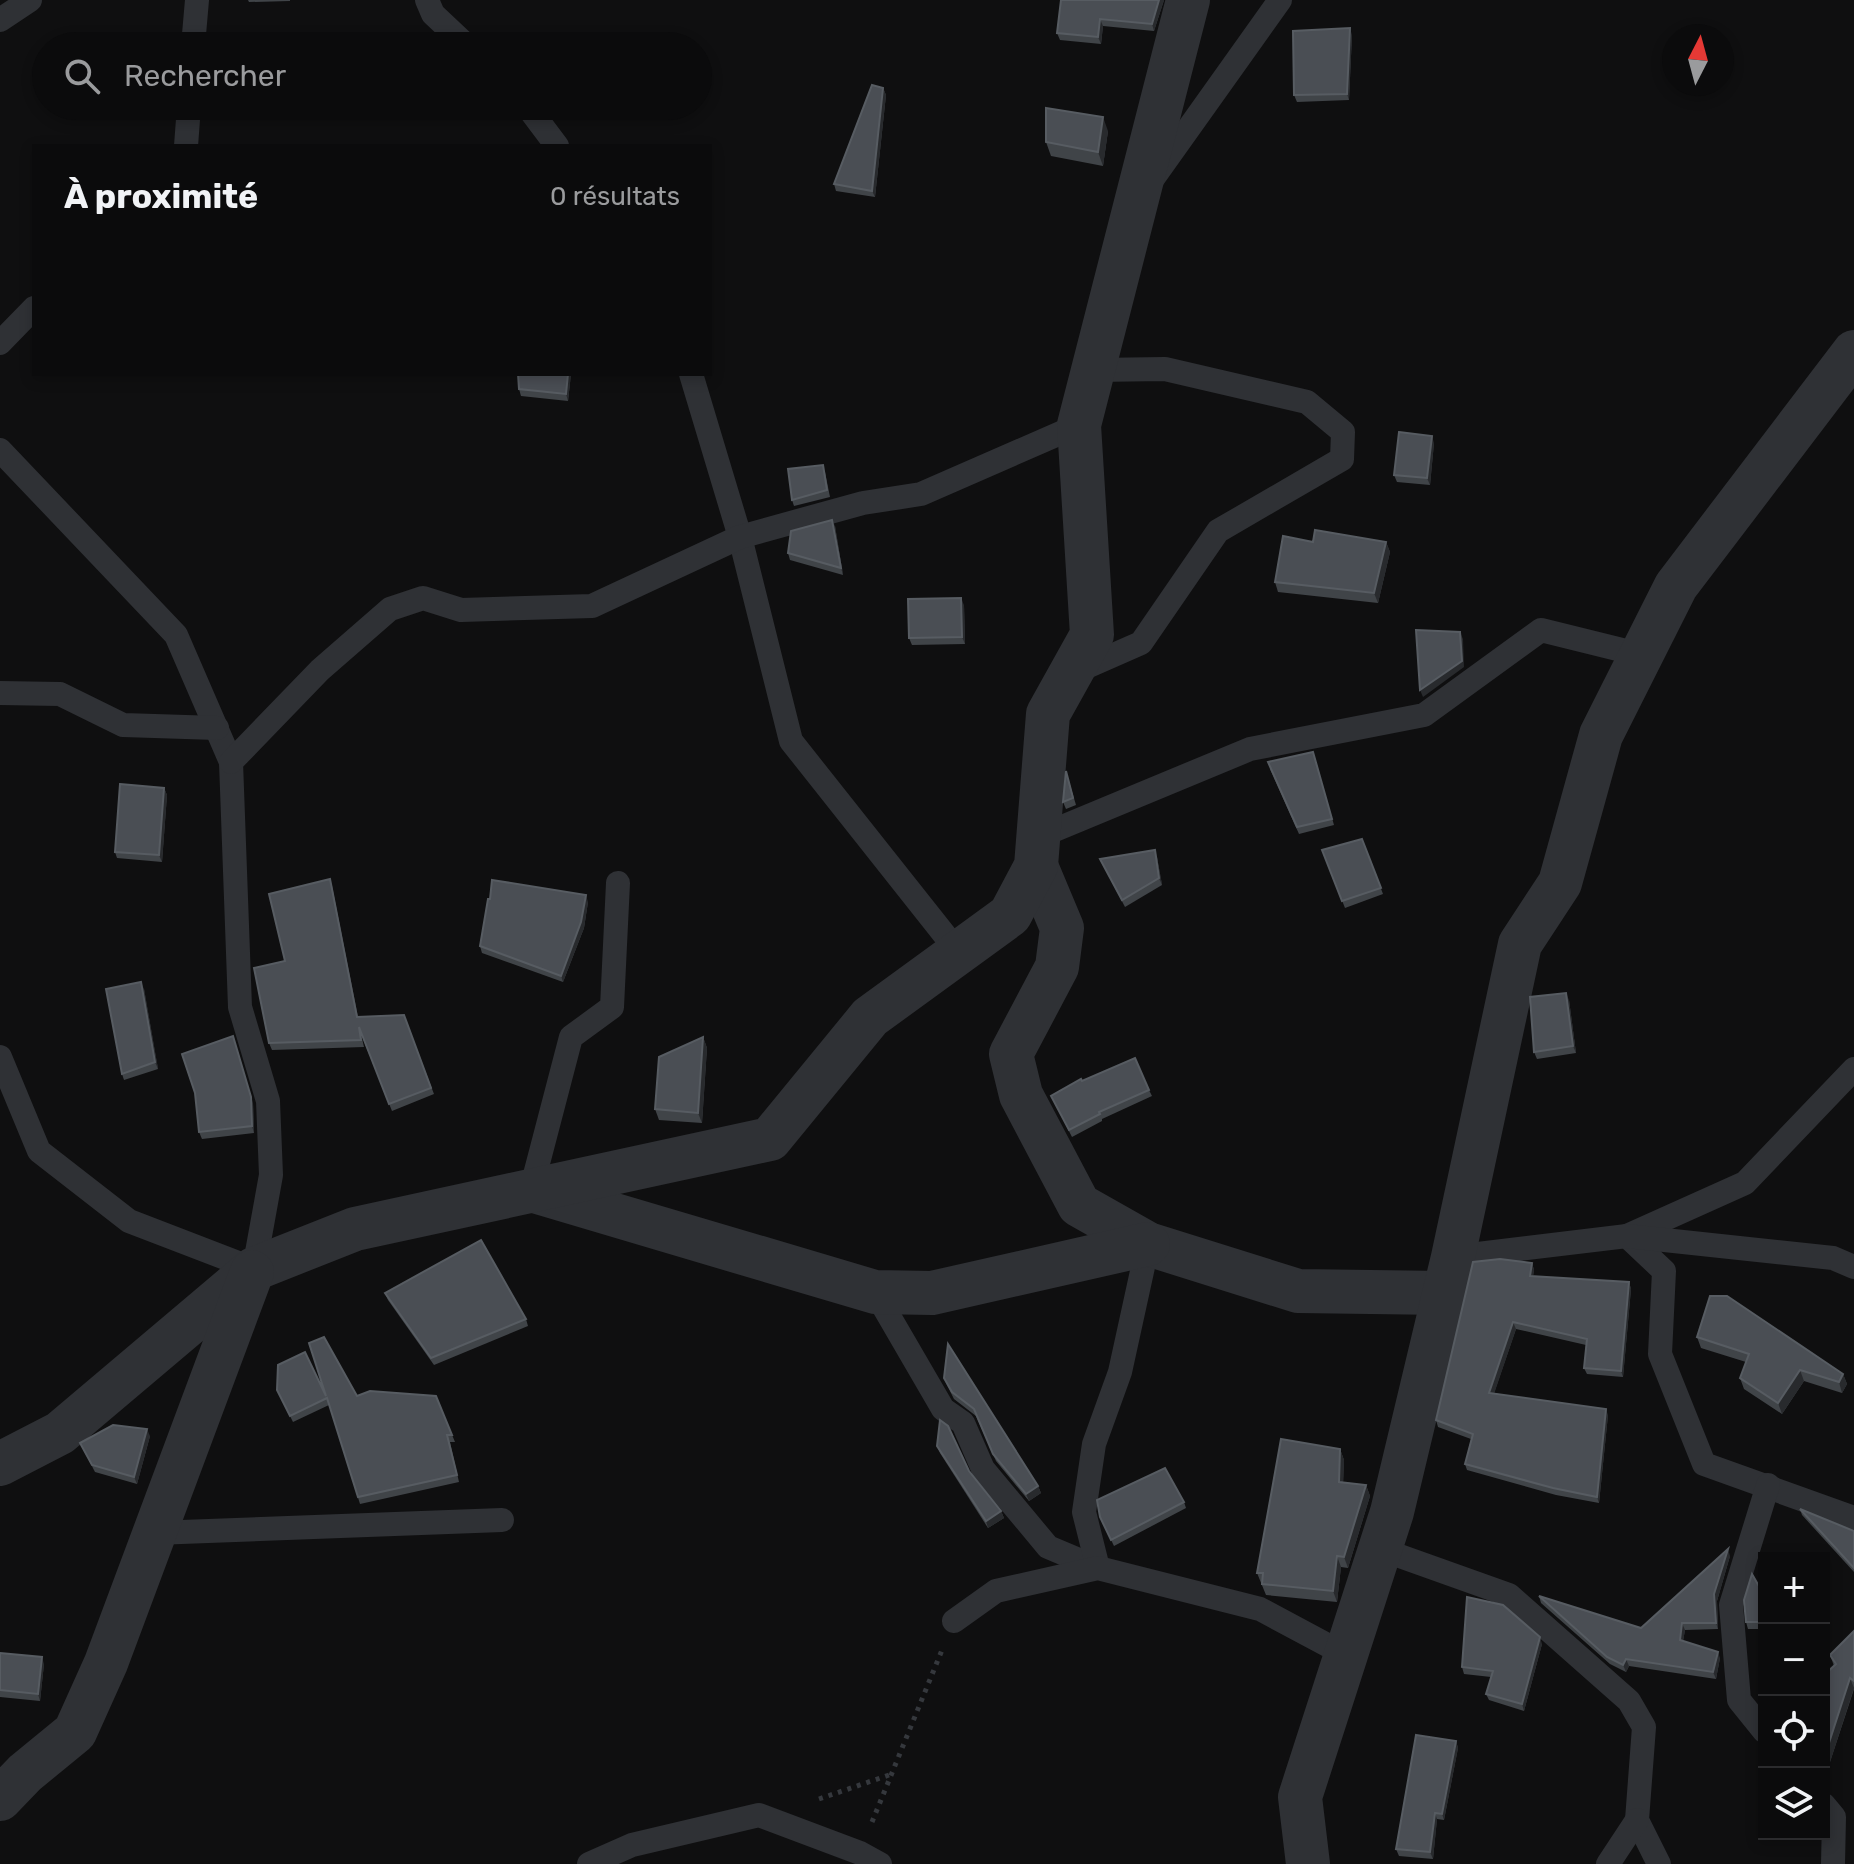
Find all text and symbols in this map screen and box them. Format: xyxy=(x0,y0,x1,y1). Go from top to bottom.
north arrow xyxy=(1662,24,1734,96)
search box xyxy=(32,32,712,120)
icon: search xyxy=(60,54,104,98)
text: Rechercher xyxy=(124,58,286,94)
text: À proximité xyxy=(64,176,258,217)
text: 0 résultats xyxy=(550,181,680,212)
map controls xyxy=(1758,1552,1830,1840)
button: + xyxy=(1758,1552,1830,1624)
button: − xyxy=(1758,1624,1830,1696)
button: locate xyxy=(1758,1696,1830,1768)
button: layers xyxy=(1758,1768,1830,1840)

